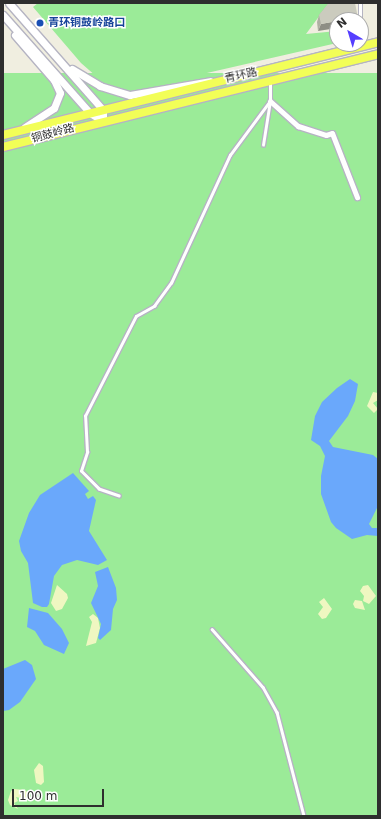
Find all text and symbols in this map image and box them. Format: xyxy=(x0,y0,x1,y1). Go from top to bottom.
north arrow xyxy=(329,12,369,52)
text: N xyxy=(334,15,350,31)
place label: 青环铜鼓岭路口 xyxy=(48,16,125,30)
marker: 青环铜鼓岭路口 xyxy=(35,18,45,28)
street label: 青环路 xyxy=(223,66,259,86)
street label: 铜鼓岭路 xyxy=(30,122,76,146)
scale bar xyxy=(14,781,106,807)
text: 100 m xyxy=(19,789,57,803)

